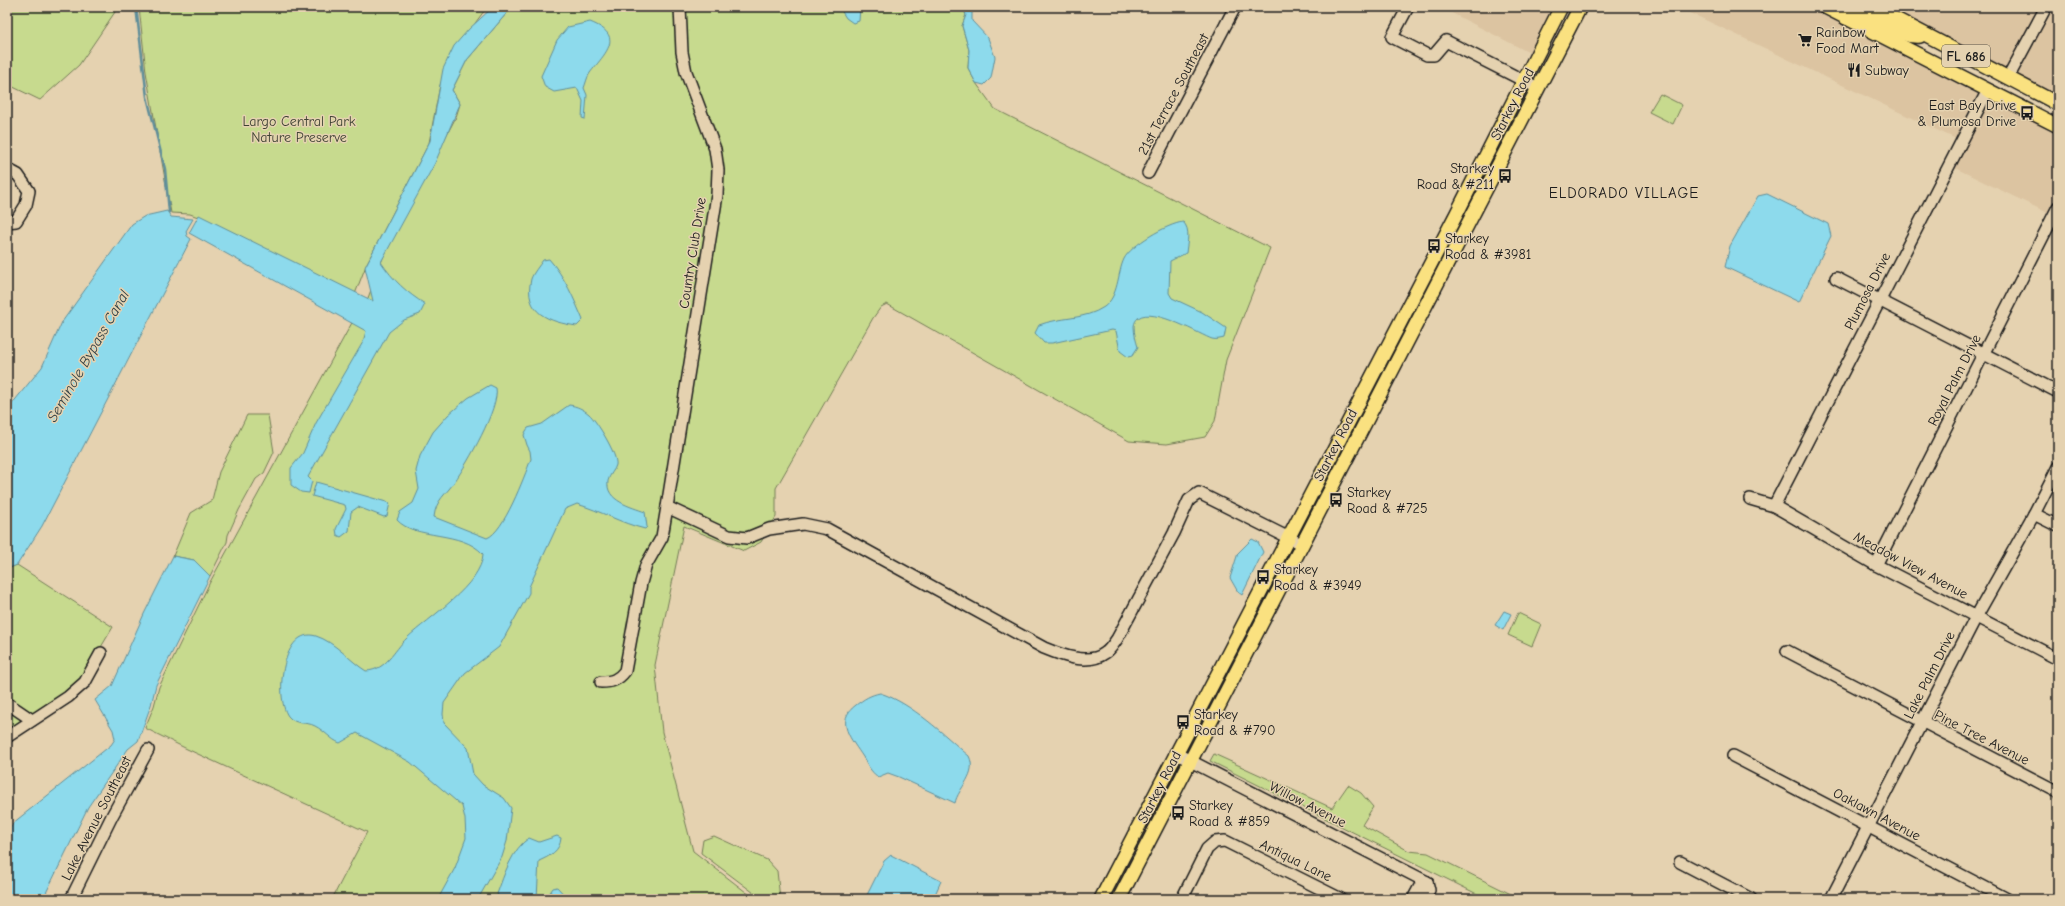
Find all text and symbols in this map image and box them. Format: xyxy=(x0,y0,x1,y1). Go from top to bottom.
place label: Rainbow Food Mart xyxy=(1816,24,1880,57)
street label: 21st Terrace Southeast xyxy=(1134,30,1213,158)
supermarket icon: Rainbow Food Mart xyxy=(1797,32,1813,48)
road number: FL 686 xyxy=(1942,45,1990,67)
restaurant icon: Subway xyxy=(1846,62,1862,78)
place label: Subway xyxy=(1865,62,1910,79)
street label: Starkey Road xyxy=(1487,65,1538,143)
place label: East Bay Drive & Plumosa Drive xyxy=(1918,97,2016,130)
bus stop icon: East Bay Drive & Plumosa Drive xyxy=(2019,105,2035,121)
park label: Largo Central Park Nature Preserve xyxy=(242,113,356,146)
place label: Starkey Road & #211 xyxy=(1417,160,1495,193)
bus stop icon: Starkey Road & #211 xyxy=(1497,168,1513,184)
district label: ELDORADO VILLAGE xyxy=(1549,184,1699,202)
street label: Country Club Drive xyxy=(675,196,710,310)
place label: Starkey Road & #3981 xyxy=(1445,230,1531,263)
bus stop icon: Starkey Road & #3981 xyxy=(1426,238,1442,254)
street label: Plumosa Drive xyxy=(1841,250,1894,333)
water label: Seminole Bypass Canal xyxy=(43,286,133,425)
street label: Royal Palm Drive xyxy=(1924,332,1985,429)
street label: Starkey Road xyxy=(1310,406,1361,484)
place label: Starkey Road & #725 xyxy=(1347,484,1428,517)
bus stop icon: Starkey Road & #725 xyxy=(1328,492,1344,508)
street label: Meadow View Avenue xyxy=(1851,528,1971,603)
place label: Starkey Road & #3949 xyxy=(1274,561,1362,594)
bus stop icon: Starkey Road & #3949 xyxy=(1255,569,1271,585)
street label: Lake Palm Drive xyxy=(1900,629,1959,722)
place label: Starkey Road & #790 xyxy=(1194,706,1276,739)
street label: Pine Tree Avenue xyxy=(1931,706,2032,769)
bus stop icon: Starkey Road & #790 xyxy=(1175,714,1191,730)
street label: Starkey Road xyxy=(1134,748,1185,826)
street label: Lake Avenue Southeast xyxy=(58,752,136,883)
street label: Willow Avenue xyxy=(1266,778,1349,831)
street label: Oaklawn Avenue xyxy=(1830,784,1923,845)
place label: Starkey Road & #859 xyxy=(1189,797,1270,830)
bus stop icon: Starkey Road & #859 xyxy=(1170,805,1186,821)
street label: Antiqua Lane xyxy=(1257,836,1335,885)

